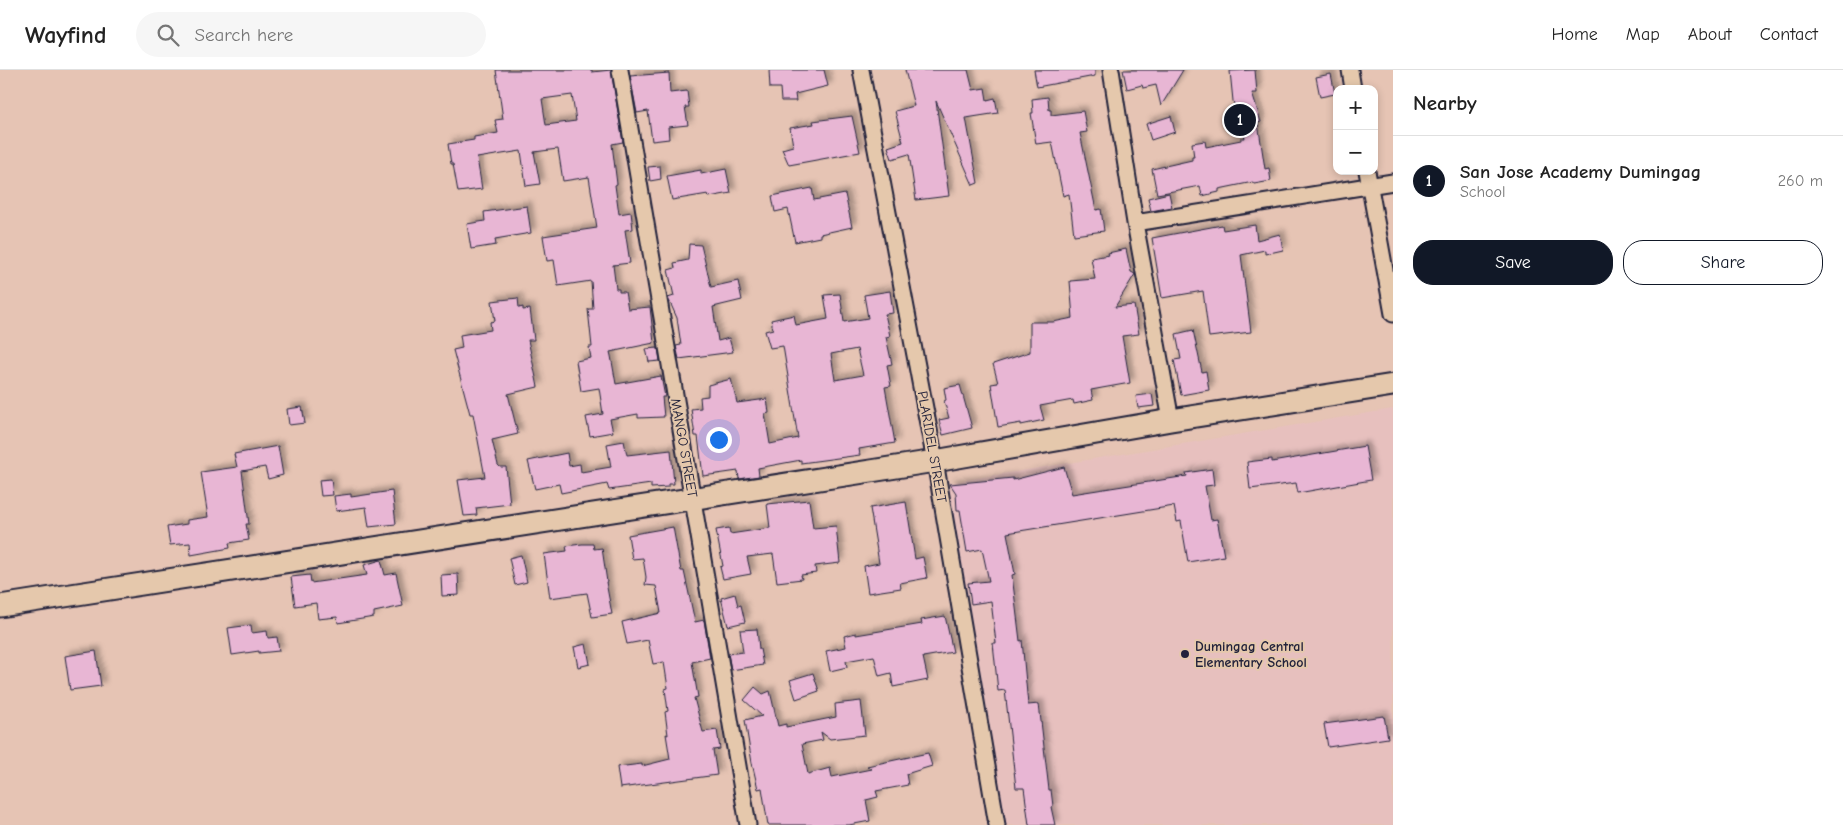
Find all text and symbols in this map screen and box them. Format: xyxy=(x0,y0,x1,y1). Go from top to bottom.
search box xyxy=(136,12,486,57)
text: Wayfind xyxy=(25,21,106,49)
icon: search xyxy=(154,21,182,49)
text: Search here xyxy=(194,24,293,46)
text: Home xyxy=(1551,24,1598,45)
text: Map xyxy=(1626,24,1660,45)
text: About xyxy=(1688,24,1732,45)
text: Contact xyxy=(1760,24,1818,45)
map controls xyxy=(1333,85,1378,175)
button: + xyxy=(1333,85,1378,130)
text: Nearby xyxy=(1413,91,1477,115)
pin: 1 xyxy=(1224,101,1256,139)
button: − xyxy=(1333,130,1378,175)
text: San Jose Academy Dumingag xyxy=(1460,161,1701,183)
text: 1 xyxy=(1426,172,1432,190)
text: 260 m xyxy=(1778,172,1823,190)
text: School xyxy=(1460,183,1506,201)
button: Save xyxy=(1413,240,1613,285)
button: Share xyxy=(1623,240,1823,285)
street label: PLARIDEL STREET xyxy=(914,390,950,505)
street label: MANGO STREET xyxy=(667,397,701,500)
your location xyxy=(706,427,732,453)
place label: Dumingag Central Elementary School xyxy=(1195,638,1307,671)
marker: Dumingag Central Elementary School xyxy=(1179,648,1191,660)

